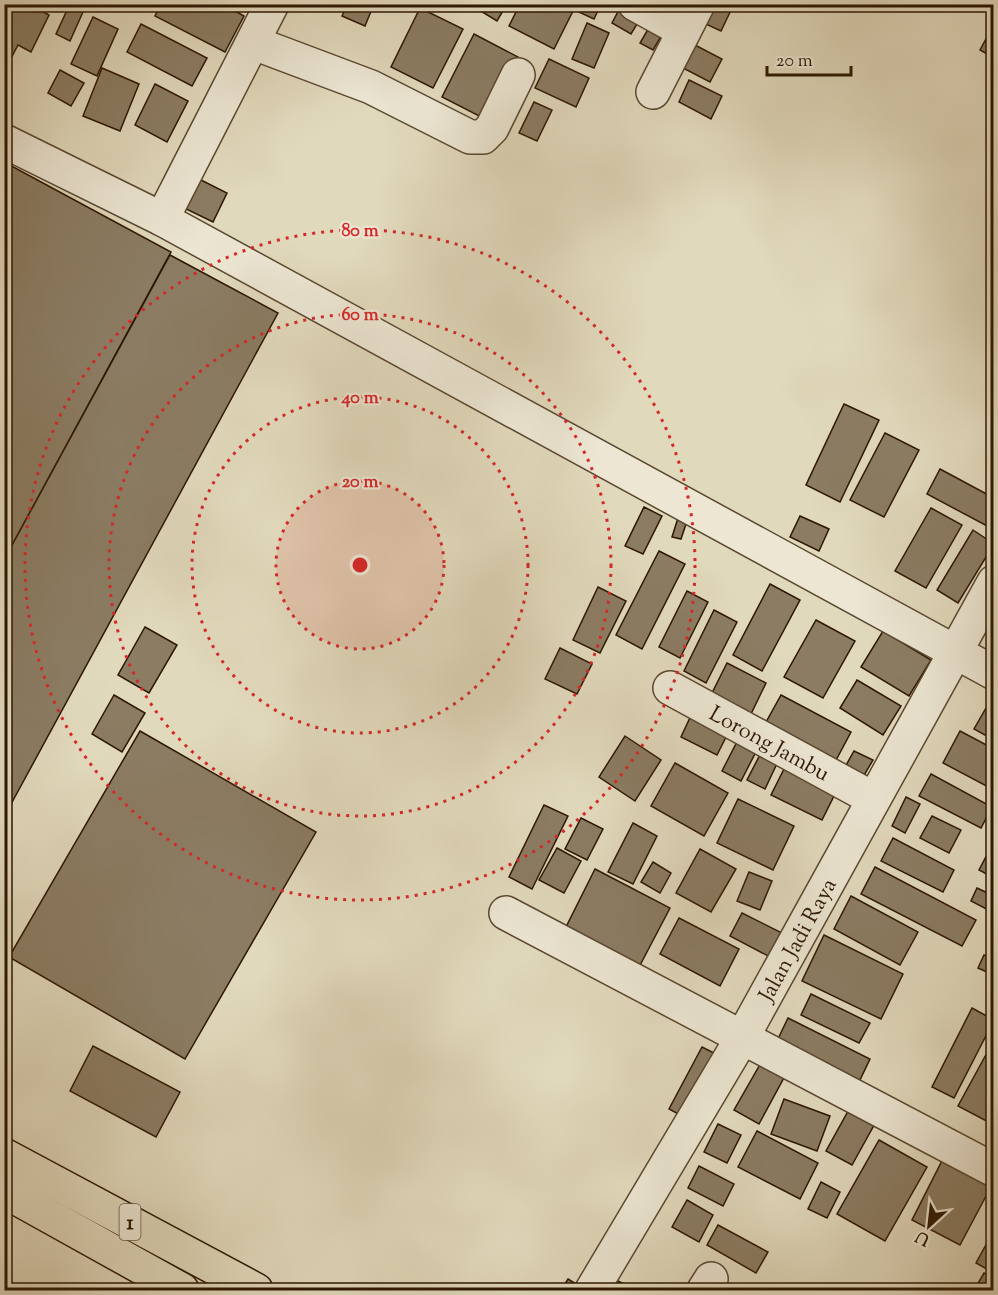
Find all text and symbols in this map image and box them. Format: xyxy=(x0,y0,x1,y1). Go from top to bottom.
scale bar xyxy=(767,39,851,77)
text: 20 m xyxy=(776,49,813,75)
text: 80 m xyxy=(341,219,379,245)
text: 60 m xyxy=(341,303,379,329)
text: 40 m xyxy=(340,386,379,412)
text: 20 m xyxy=(342,470,378,496)
centre of rings xyxy=(350,555,370,575)
street label: Lorong Jambu xyxy=(703,699,835,791)
street label: Jalan Jadi Raya xyxy=(752,873,846,1009)
north arrow xyxy=(899,1196,959,1256)
road number: 1 xyxy=(120,1204,140,1240)
text: U xyxy=(911,1223,934,1250)

